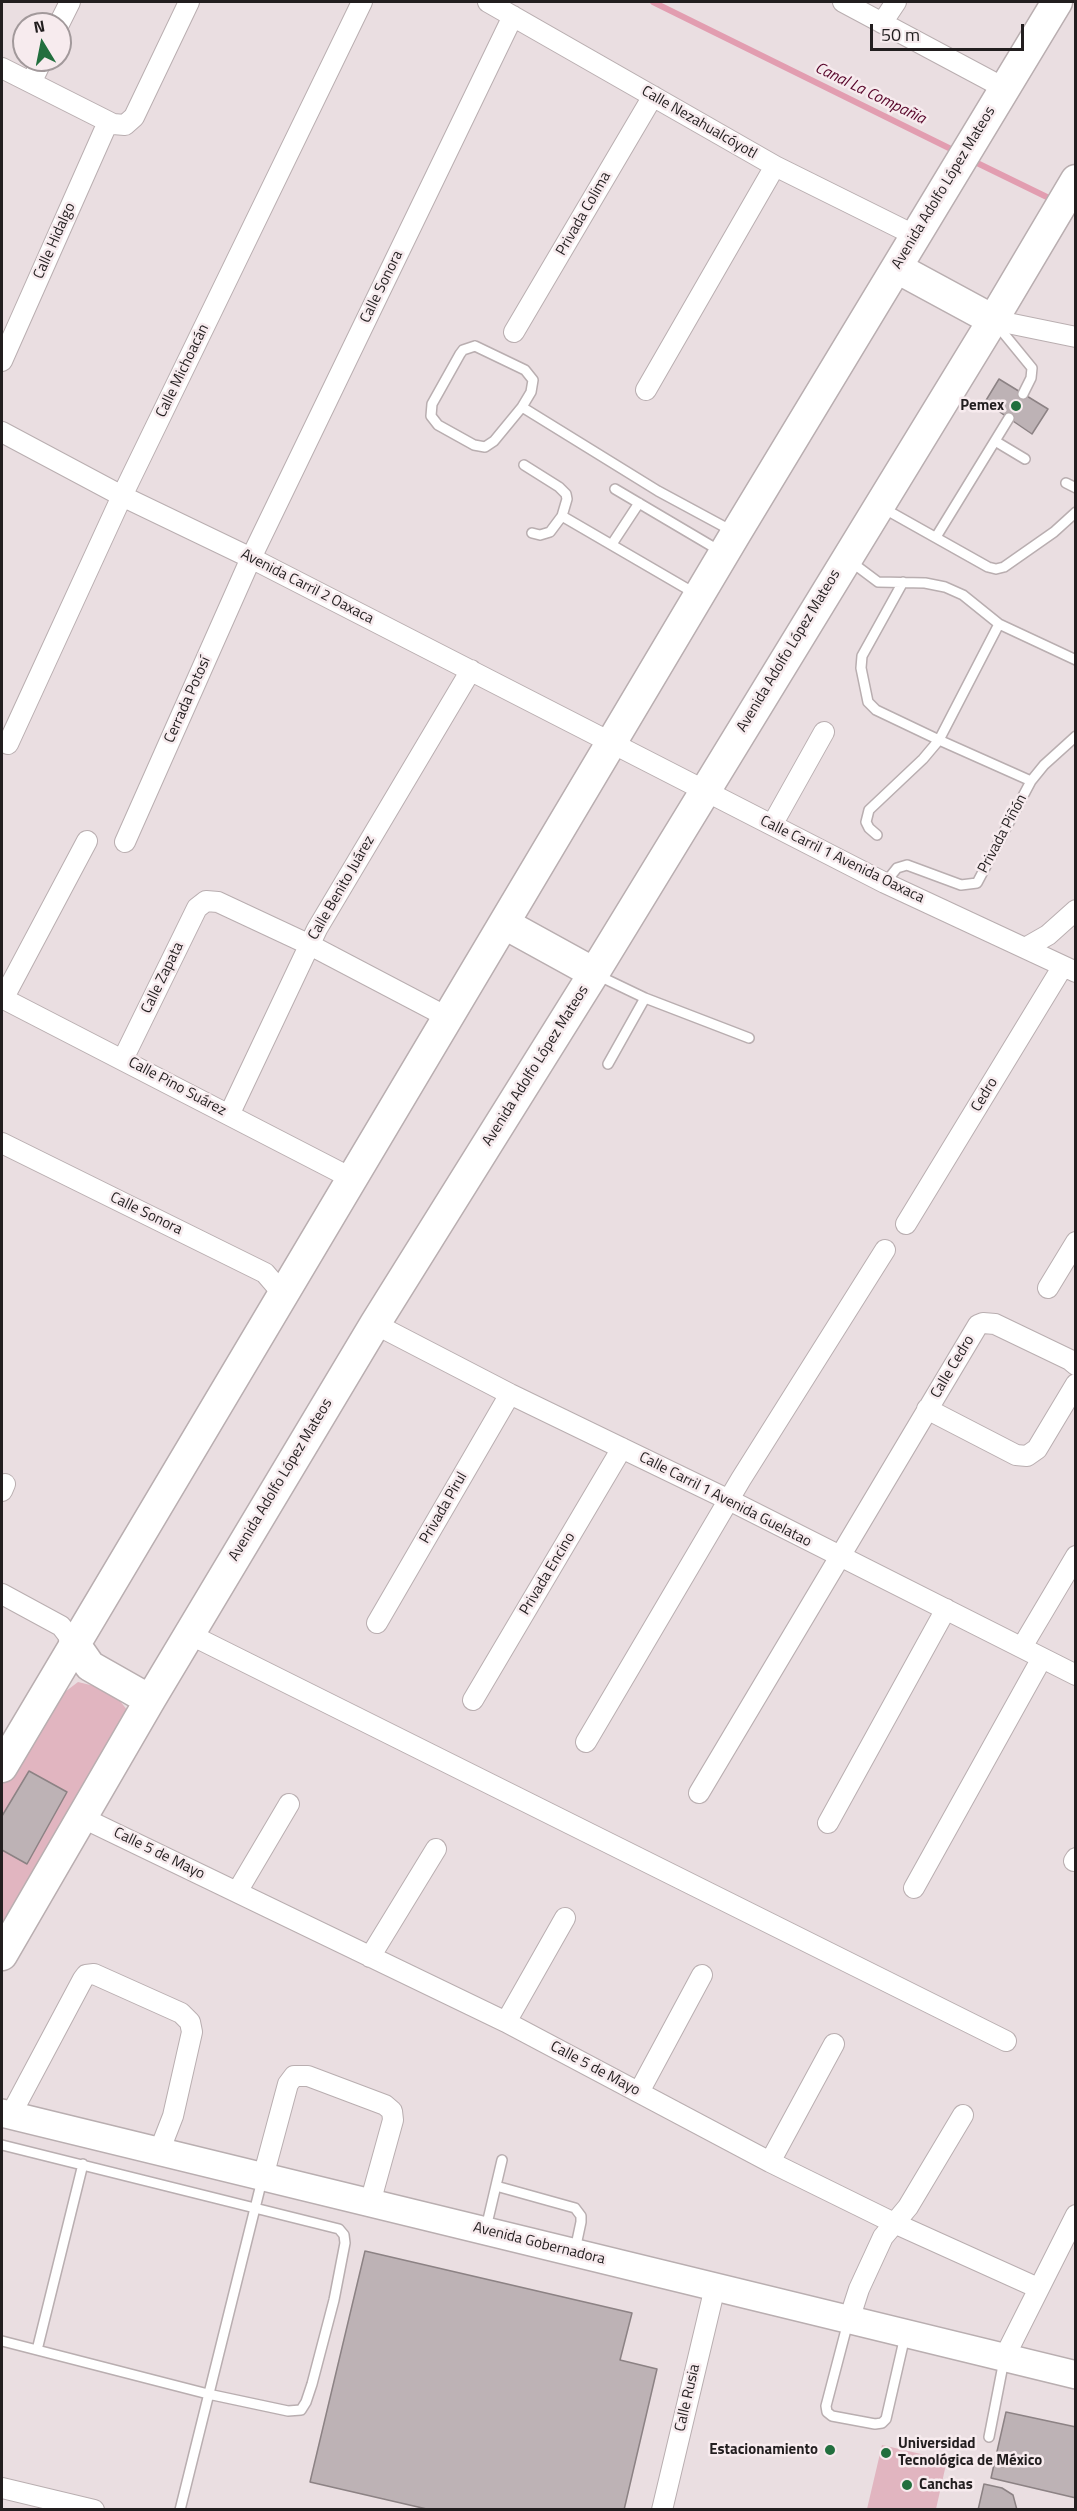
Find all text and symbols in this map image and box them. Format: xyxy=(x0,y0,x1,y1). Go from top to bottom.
north arrow xyxy=(12,12,72,72)
scale bar xyxy=(873,12,1028,50)
text: N xyxy=(32,13,47,39)
text: 50 m xyxy=(881,21,920,48)
water label: Canal La Compañia xyxy=(812,59,928,129)
street label: Calle Nezahualcóyotl xyxy=(638,83,760,163)
street label: Avenida Adolfo López Mateos xyxy=(888,104,1000,272)
street label: Privada Colima xyxy=(553,169,615,259)
street label: Calle Hidalgo xyxy=(30,200,80,282)
street label: Calle Sonora xyxy=(357,248,407,326)
street label: Calle Michoacán xyxy=(153,321,213,421)
place label: Pemex xyxy=(960,397,1004,415)
marker: Pemex xyxy=(1009,399,1023,413)
street label: Avenida Carril 2 Oaxaca xyxy=(237,546,377,628)
street label: Avenida Adolfo López Mateos xyxy=(733,567,845,735)
street label: Cerrada Potosí xyxy=(161,654,215,746)
street label: Privada Piñón xyxy=(975,791,1031,877)
street label: Calle Carril 1 Avenida Oaxaca xyxy=(757,812,927,908)
street label: Calle Benito Juárez xyxy=(305,833,379,943)
street label: Calle Zapata xyxy=(138,939,188,1017)
street label: Avenida Adolfo López Mateos xyxy=(479,982,593,1150)
street label: Calle Pino Suárez xyxy=(125,1054,229,1120)
street label: Cedro xyxy=(968,1075,1002,1115)
street label: Calle Sonora xyxy=(107,1189,185,1239)
street label: Calle Cedro xyxy=(927,1332,979,1402)
street label: Avenida Adolfo López Mateos xyxy=(225,1396,337,1564)
street label: Calle Carril 1 Avenida Guelatao xyxy=(636,1449,814,1551)
street label: Privada Pirul xyxy=(416,1469,472,1547)
street label: Privada Encino xyxy=(516,1530,580,1618)
street label: Calle 5 de Mayo xyxy=(111,1824,207,1884)
street label: Calle 5 de Mayo xyxy=(547,2038,643,2100)
street label: Avenida Gobernadora xyxy=(471,2219,607,2269)
street label: Calle Rusia xyxy=(672,2363,704,2433)
place label: Universidad Tecnológica de México xyxy=(898,2435,1042,2470)
place label: Estacionamiento xyxy=(709,2441,818,2459)
marker: Estacionamiento xyxy=(823,2443,837,2457)
marker: Universidad Tecnológica de México xyxy=(879,2446,893,2460)
place label: Canchas xyxy=(919,2476,973,2494)
marker: Canchas xyxy=(900,2478,914,2492)

